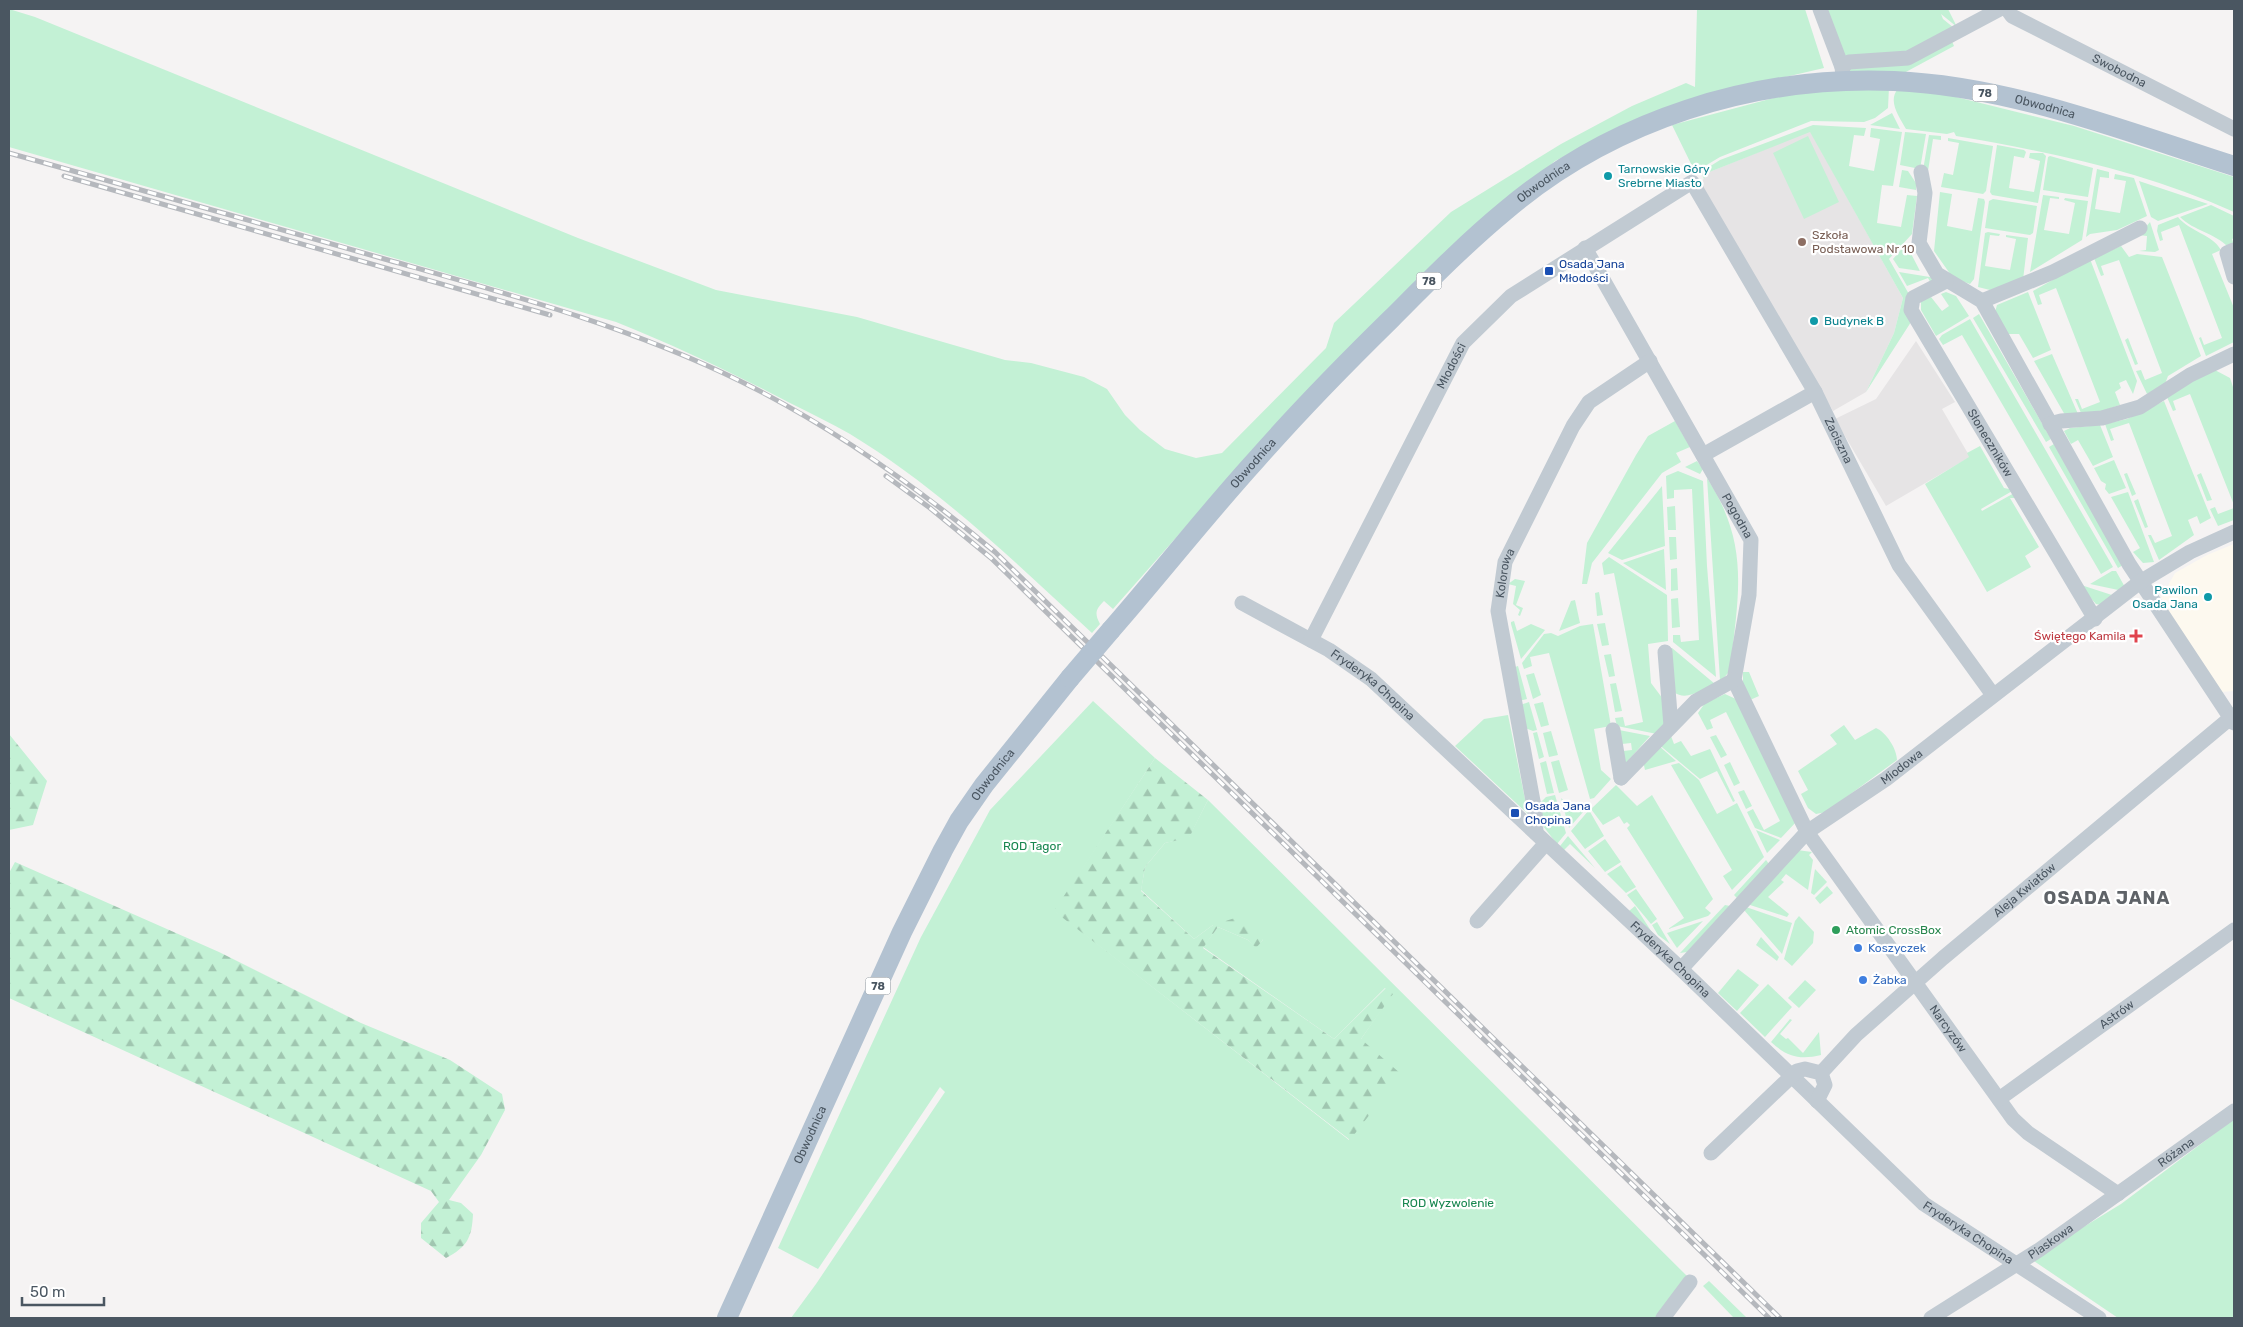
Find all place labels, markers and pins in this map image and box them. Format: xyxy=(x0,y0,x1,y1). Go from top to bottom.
place label: Tarnowskie Góry Srebrne Miasto xyxy=(1618,162,1710,190)
marker: Tarnowskie Góry Srebrne Miasto xyxy=(1602,170,1614,182)
place label: Szkoła Podstawowa Nr 10 xyxy=(1812,228,1915,256)
marker: Szkoła Podstawowa Nr 10 xyxy=(1796,236,1808,248)
place label: Osada Jana Młodości xyxy=(1559,257,1625,285)
marker: Osada Jana Młodości xyxy=(1543,265,1555,277)
place label: Budynek B xyxy=(1824,314,1884,328)
marker: Budynek B xyxy=(1808,315,1820,327)
place label: Pawilon Osada Jana xyxy=(2132,583,2198,611)
marker: Pawilon Osada Jana xyxy=(2202,591,2214,603)
place label: Świętego Kamila xyxy=(2034,629,2126,643)
marker: Świętego Kamila xyxy=(2130,630,2142,642)
place label: Osada Jana Chopina xyxy=(1525,799,1591,827)
marker: Osada Jana Chopina xyxy=(1509,807,1521,819)
place label: Atomic CrossBox xyxy=(1846,923,1942,937)
marker: Atomic CrossBox xyxy=(1830,924,1842,936)
place label: Koszyczek xyxy=(1868,941,1927,955)
marker: Koszyczek xyxy=(1852,942,1864,954)
place label: Żabka xyxy=(1873,973,1907,987)
marker: Żabka xyxy=(1857,974,1869,986)

